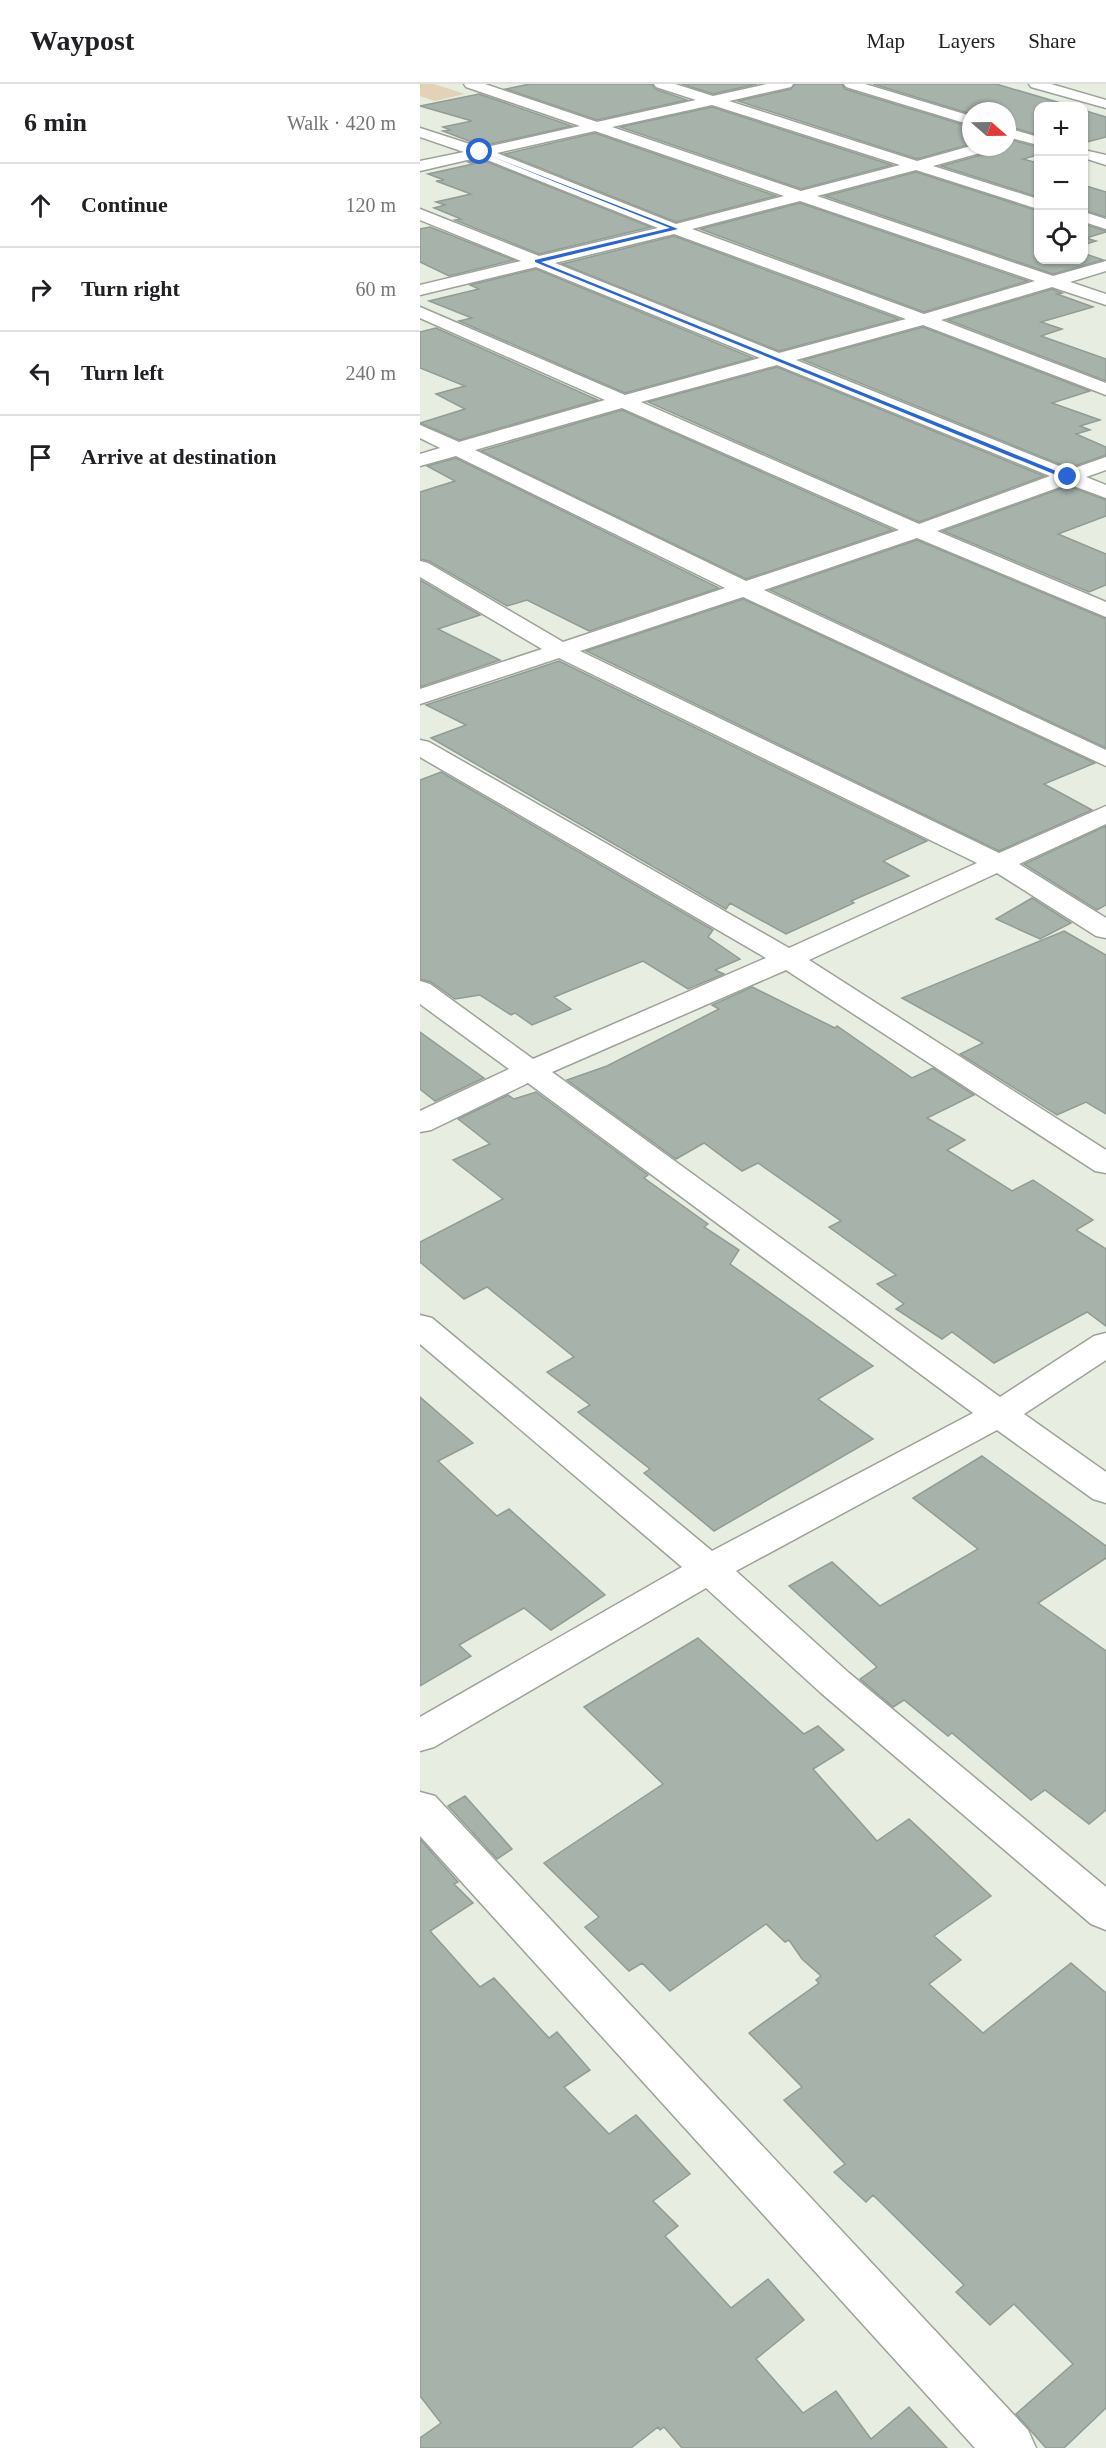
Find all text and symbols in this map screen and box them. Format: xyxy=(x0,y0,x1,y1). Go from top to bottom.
text: Waypost xyxy=(30,25,134,56)
text: Map xyxy=(867,29,905,53)
text: Layers xyxy=(938,29,995,53)
text: Share xyxy=(1028,29,1076,53)
north arrow xyxy=(962,102,1016,156)
map controls xyxy=(1034,102,1088,264)
button: + xyxy=(1034,102,1088,156)
text: 6 min xyxy=(24,108,87,137)
text: Walk · 420 m xyxy=(287,112,396,134)
route start xyxy=(466,138,492,164)
button: − xyxy=(1034,156,1088,210)
icon: ahead xyxy=(24,189,57,222)
text: Continue xyxy=(81,192,168,217)
text: 120 m xyxy=(345,194,396,216)
button: locate xyxy=(1034,210,1088,264)
icon: right xyxy=(24,273,57,306)
text: Turn right xyxy=(81,276,180,301)
text: 60 m xyxy=(355,278,396,300)
icon: left xyxy=(24,357,57,390)
text: Turn left xyxy=(81,360,164,385)
text: 240 m xyxy=(345,362,396,384)
icon: arrive xyxy=(24,441,57,474)
text: Arrive at destination xyxy=(81,444,277,469)
route end xyxy=(1054,463,1080,489)

